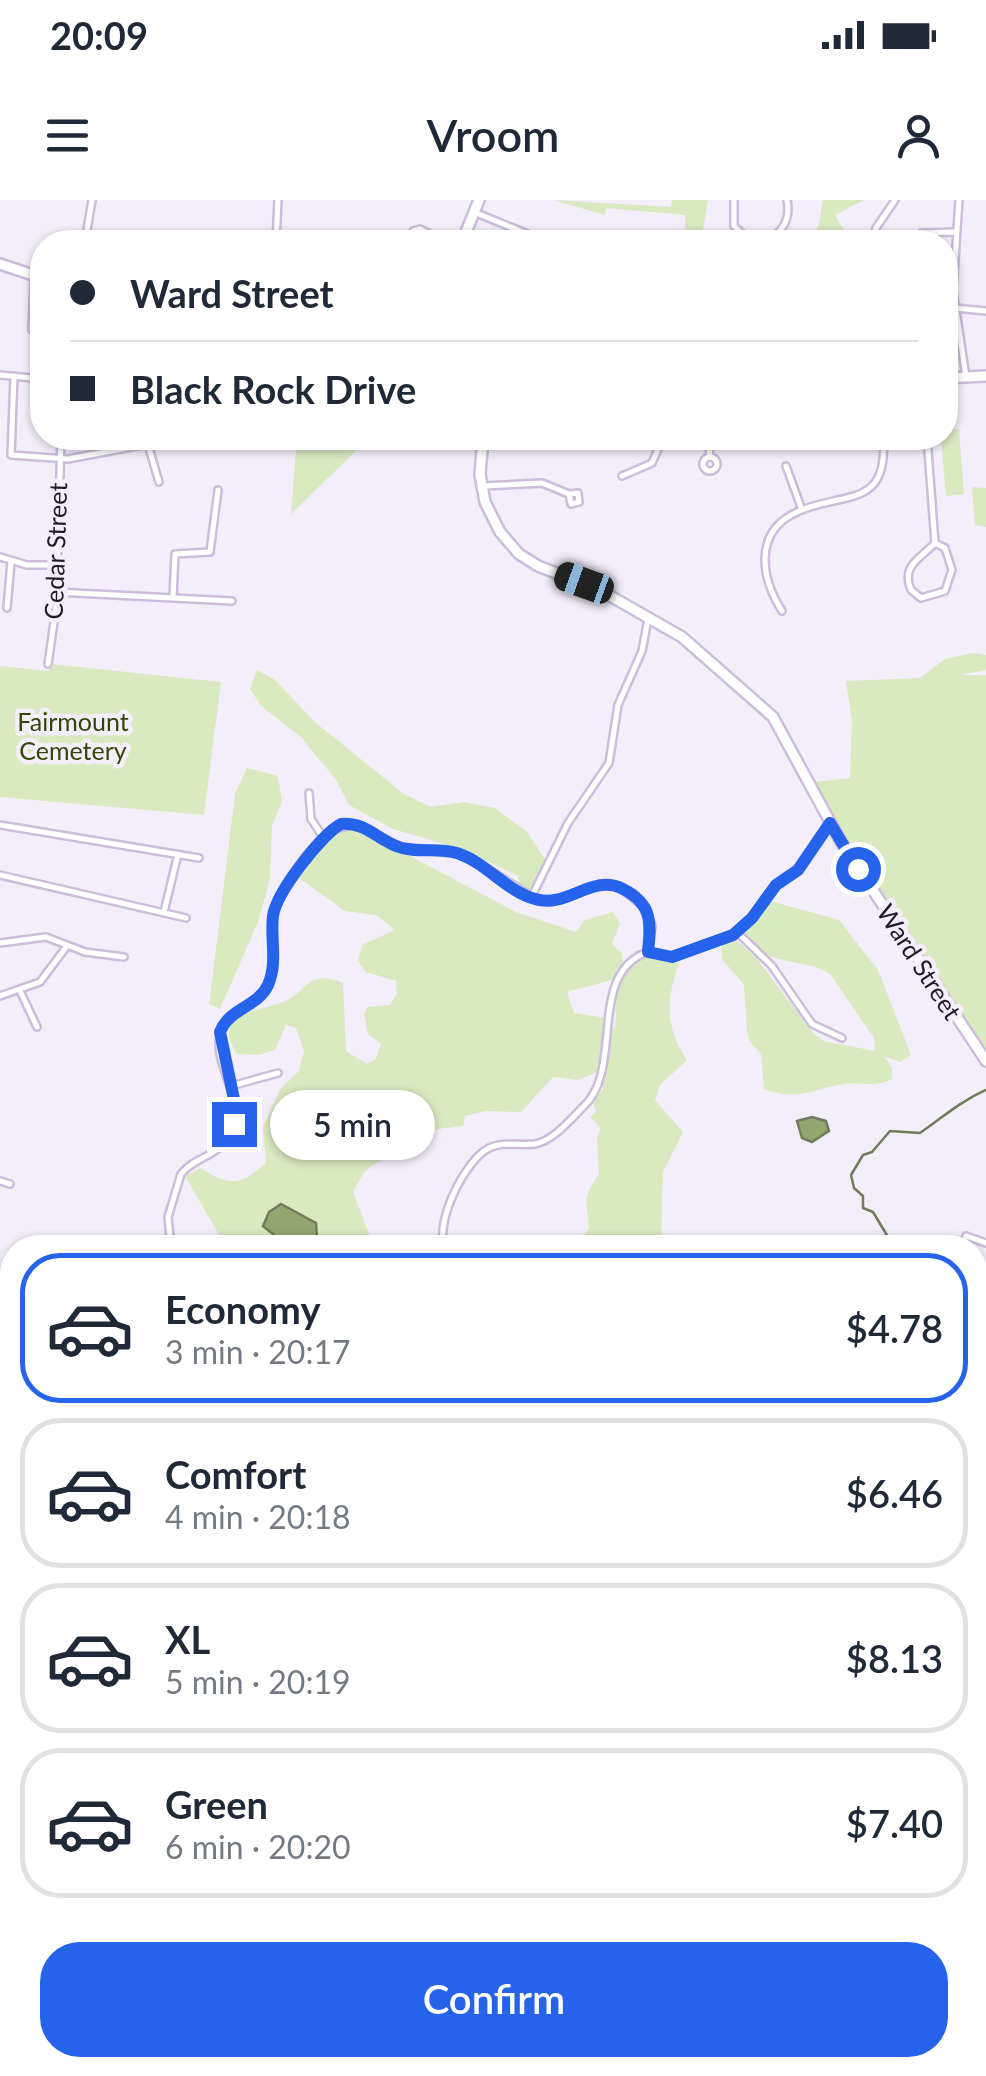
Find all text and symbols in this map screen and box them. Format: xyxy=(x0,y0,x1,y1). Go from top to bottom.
text: 20:09 xyxy=(50,12,148,58)
icon: menu xyxy=(40,108,95,163)
text: Vroom xyxy=(427,108,559,162)
icon: person xyxy=(891,108,946,163)
text: Ward Street xyxy=(130,270,334,316)
text: Black Rock Drive xyxy=(130,366,416,412)
street label: Cedar Street xyxy=(38,482,72,620)
car xyxy=(551,559,617,607)
park label: Fairmount Cemetery xyxy=(17,706,129,765)
route start xyxy=(836,847,881,892)
street label: Ward Street xyxy=(871,898,968,1025)
callout: 5 min xyxy=(269,1089,434,1159)
route end xyxy=(212,1102,257,1147)
text: 5 min xyxy=(313,1105,392,1144)
icon: car xyxy=(45,1283,135,1373)
text: Economy xyxy=(165,1286,320,1332)
text: $4.78 xyxy=(846,1305,943,1351)
text: 3 min · 20:17 xyxy=(165,1332,351,1371)
icon: car xyxy=(45,1448,135,1538)
text: Comfort xyxy=(165,1451,306,1497)
text: $6.46 xyxy=(846,1470,943,1516)
text: 4 min · 20:18 xyxy=(165,1497,351,1536)
icon: car xyxy=(45,1613,135,1703)
text: XL xyxy=(165,1616,210,1662)
text: $8.13 xyxy=(846,1635,943,1681)
text: 5 min · 20:19 xyxy=(165,1662,351,1701)
icon: car xyxy=(45,1778,135,1868)
text: Green xyxy=(165,1781,268,1827)
text: $7.40 xyxy=(846,1800,943,1846)
text: 6 min · 20:20 xyxy=(165,1827,351,1866)
button: Confirm xyxy=(40,1942,948,2057)

